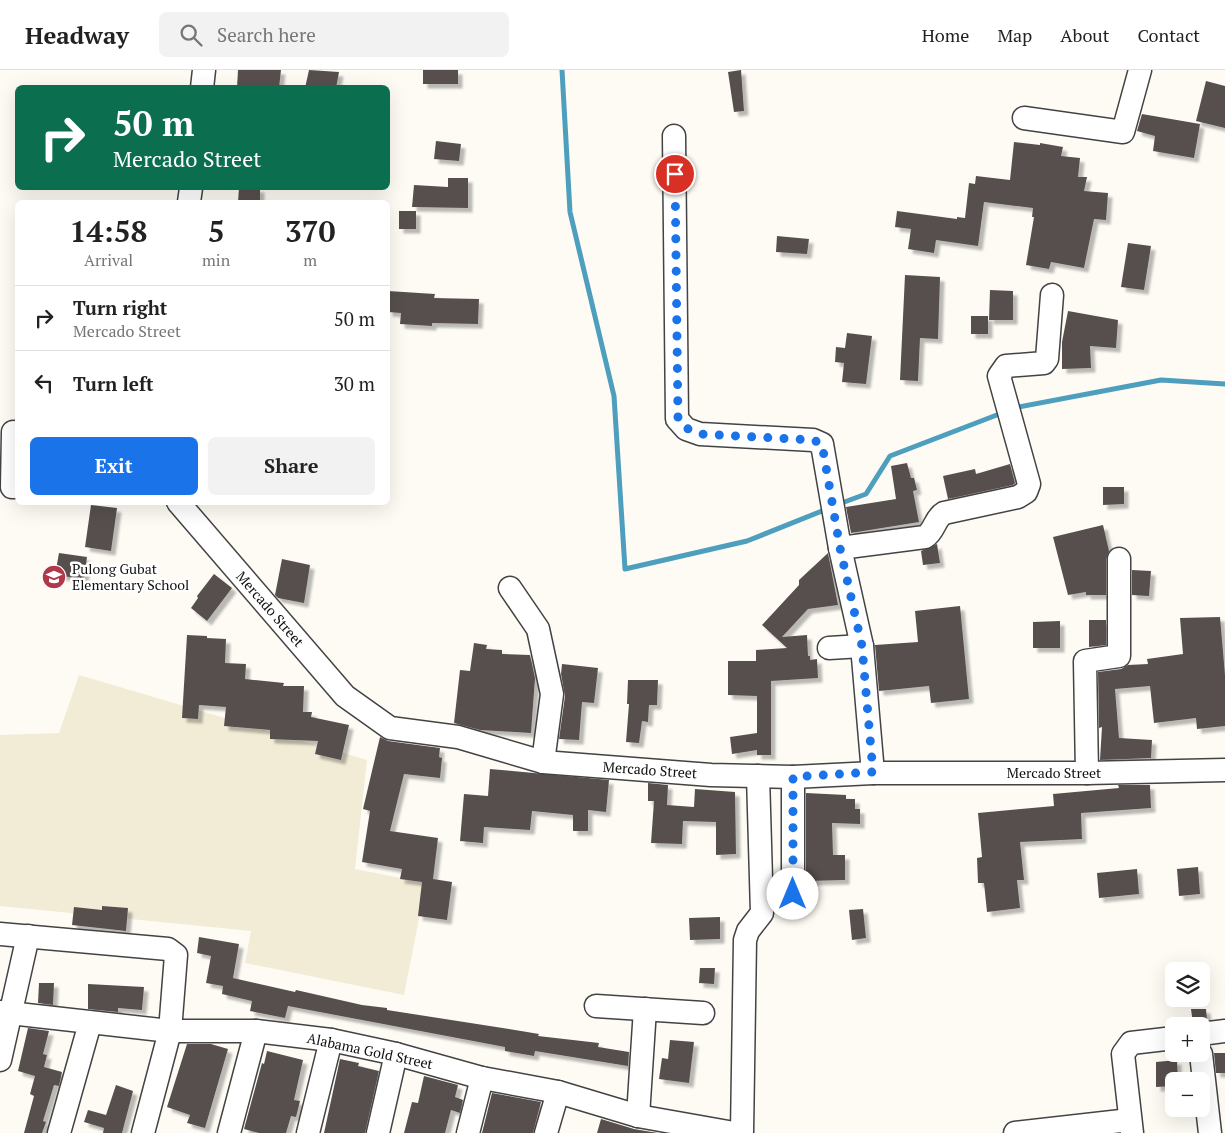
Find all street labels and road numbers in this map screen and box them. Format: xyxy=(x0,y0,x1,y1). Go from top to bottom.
street label: Mercado Street xyxy=(232,567,309,651)
street label: Mercado Street xyxy=(602,757,699,782)
street label: Mercado Street xyxy=(1007,763,1102,782)
street label: Alabama Gold Street xyxy=(305,1028,436,1073)

